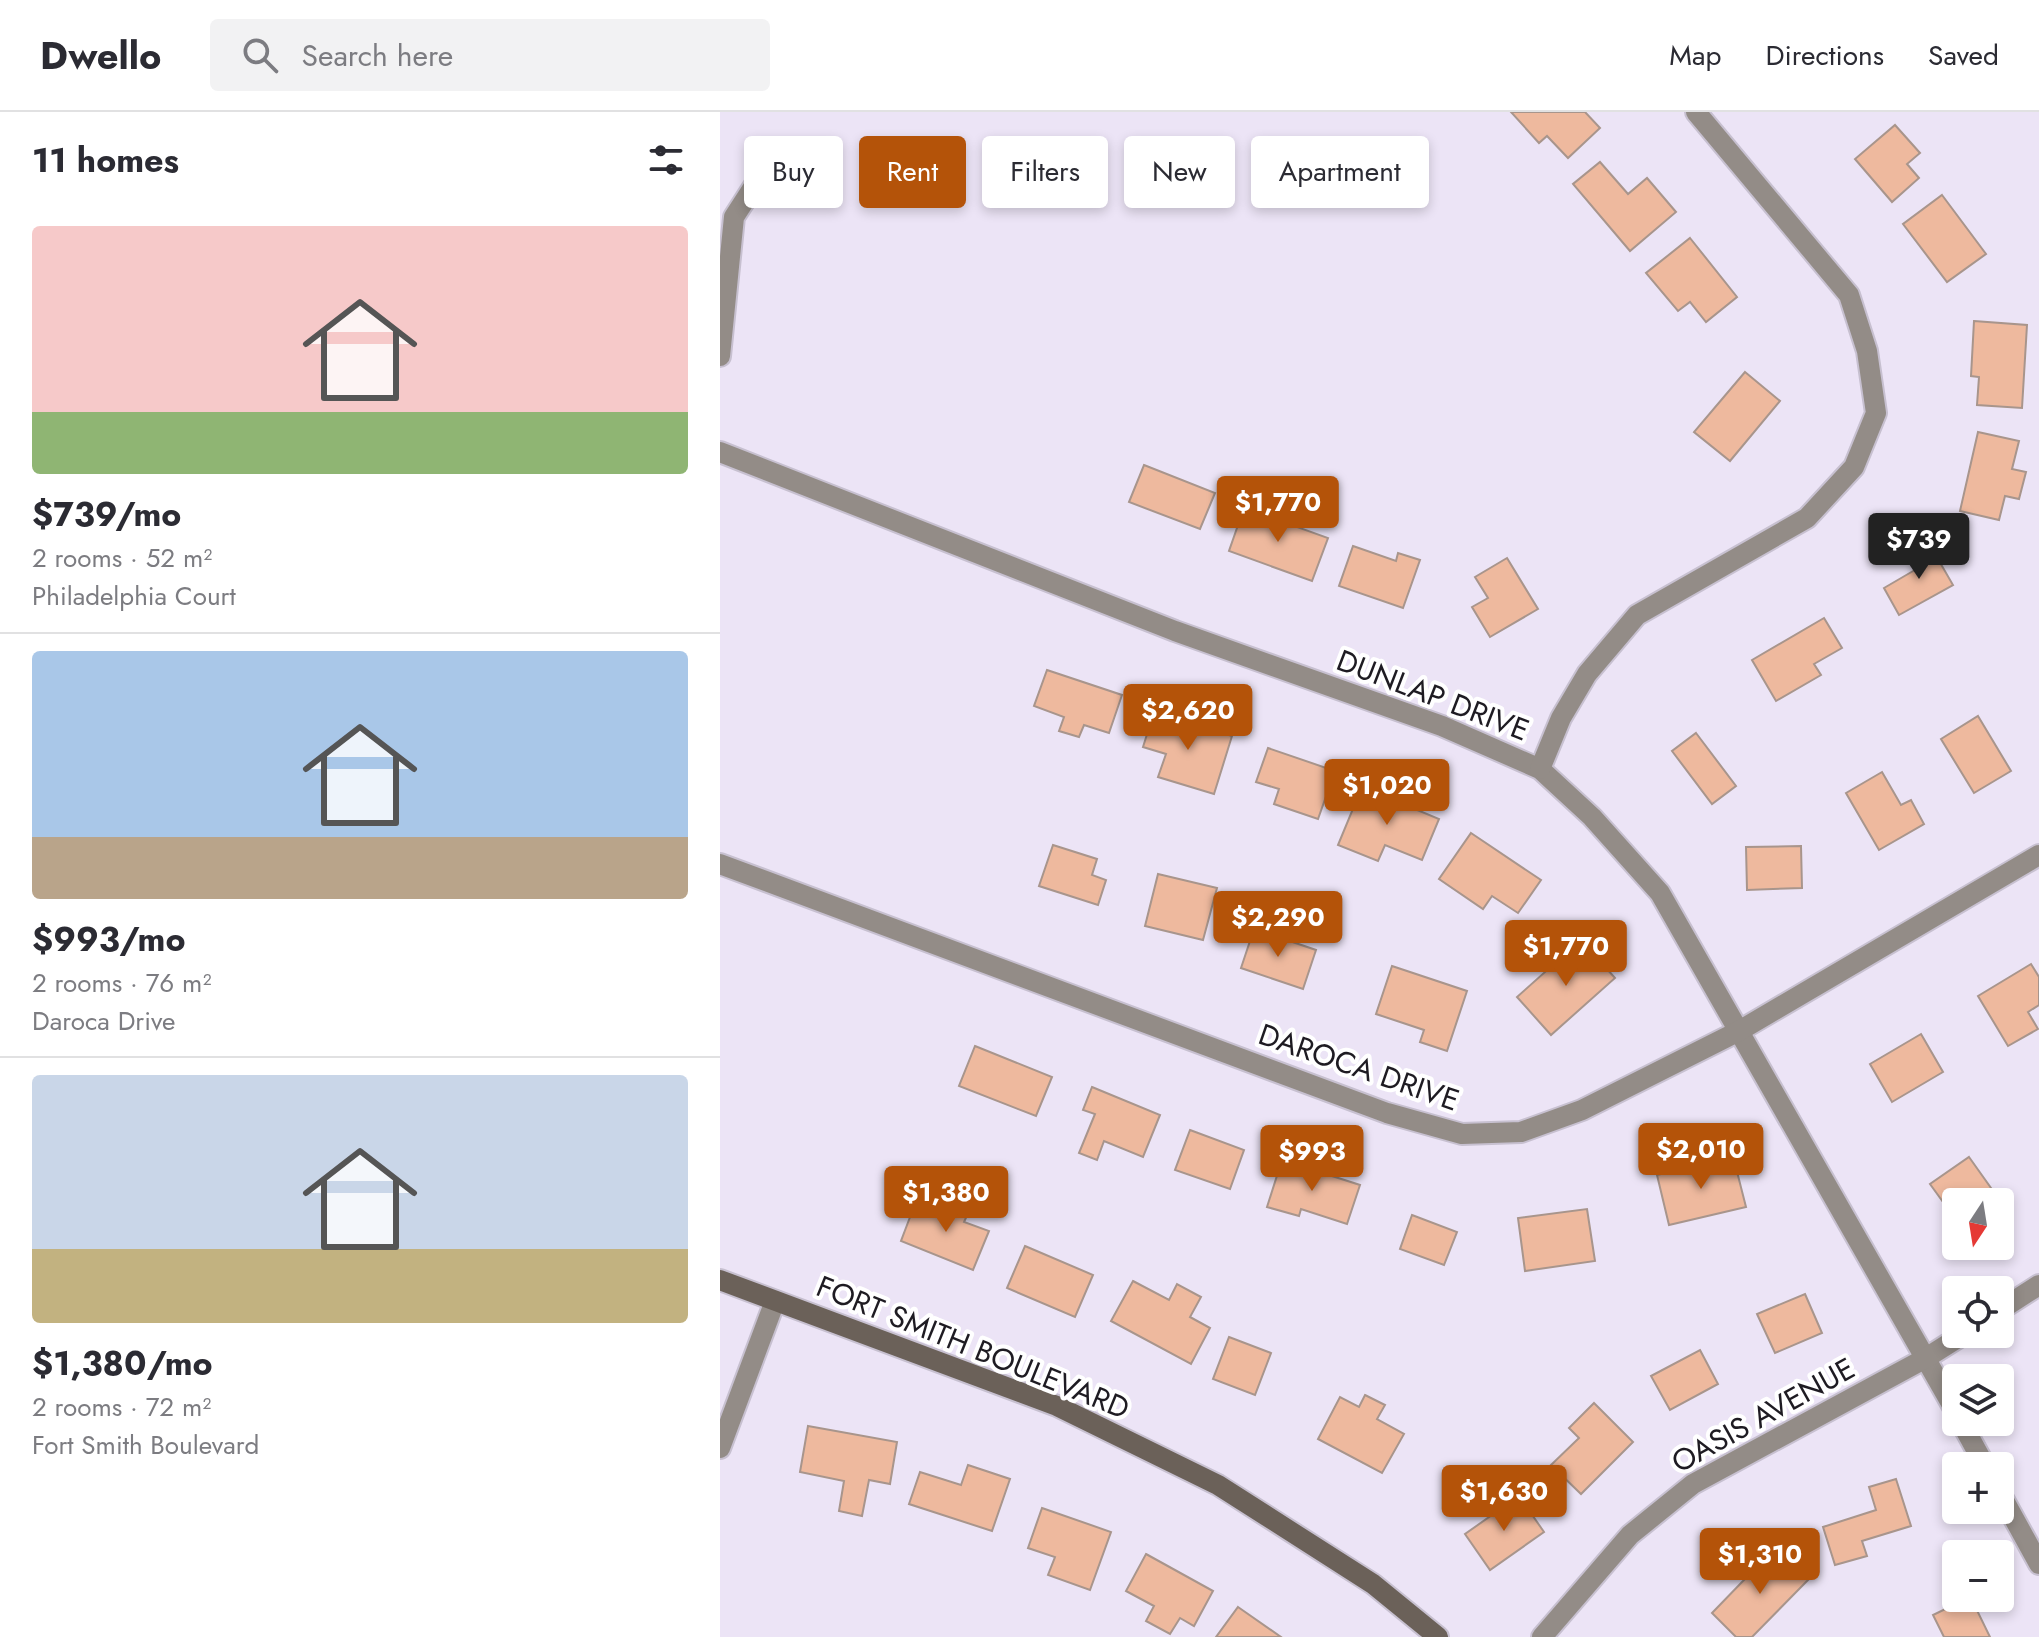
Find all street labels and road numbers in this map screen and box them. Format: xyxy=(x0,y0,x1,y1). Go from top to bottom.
street label: DUNLAP DRIVE xyxy=(1331,639,1535,751)
street label: DAROCA DRIVE xyxy=(1253,1013,1465,1121)
street label: FORT SMITH BOULEVARD xyxy=(810,1265,1136,1429)
street label: OASIS AVENUE xyxy=(1664,1347,1862,1483)

